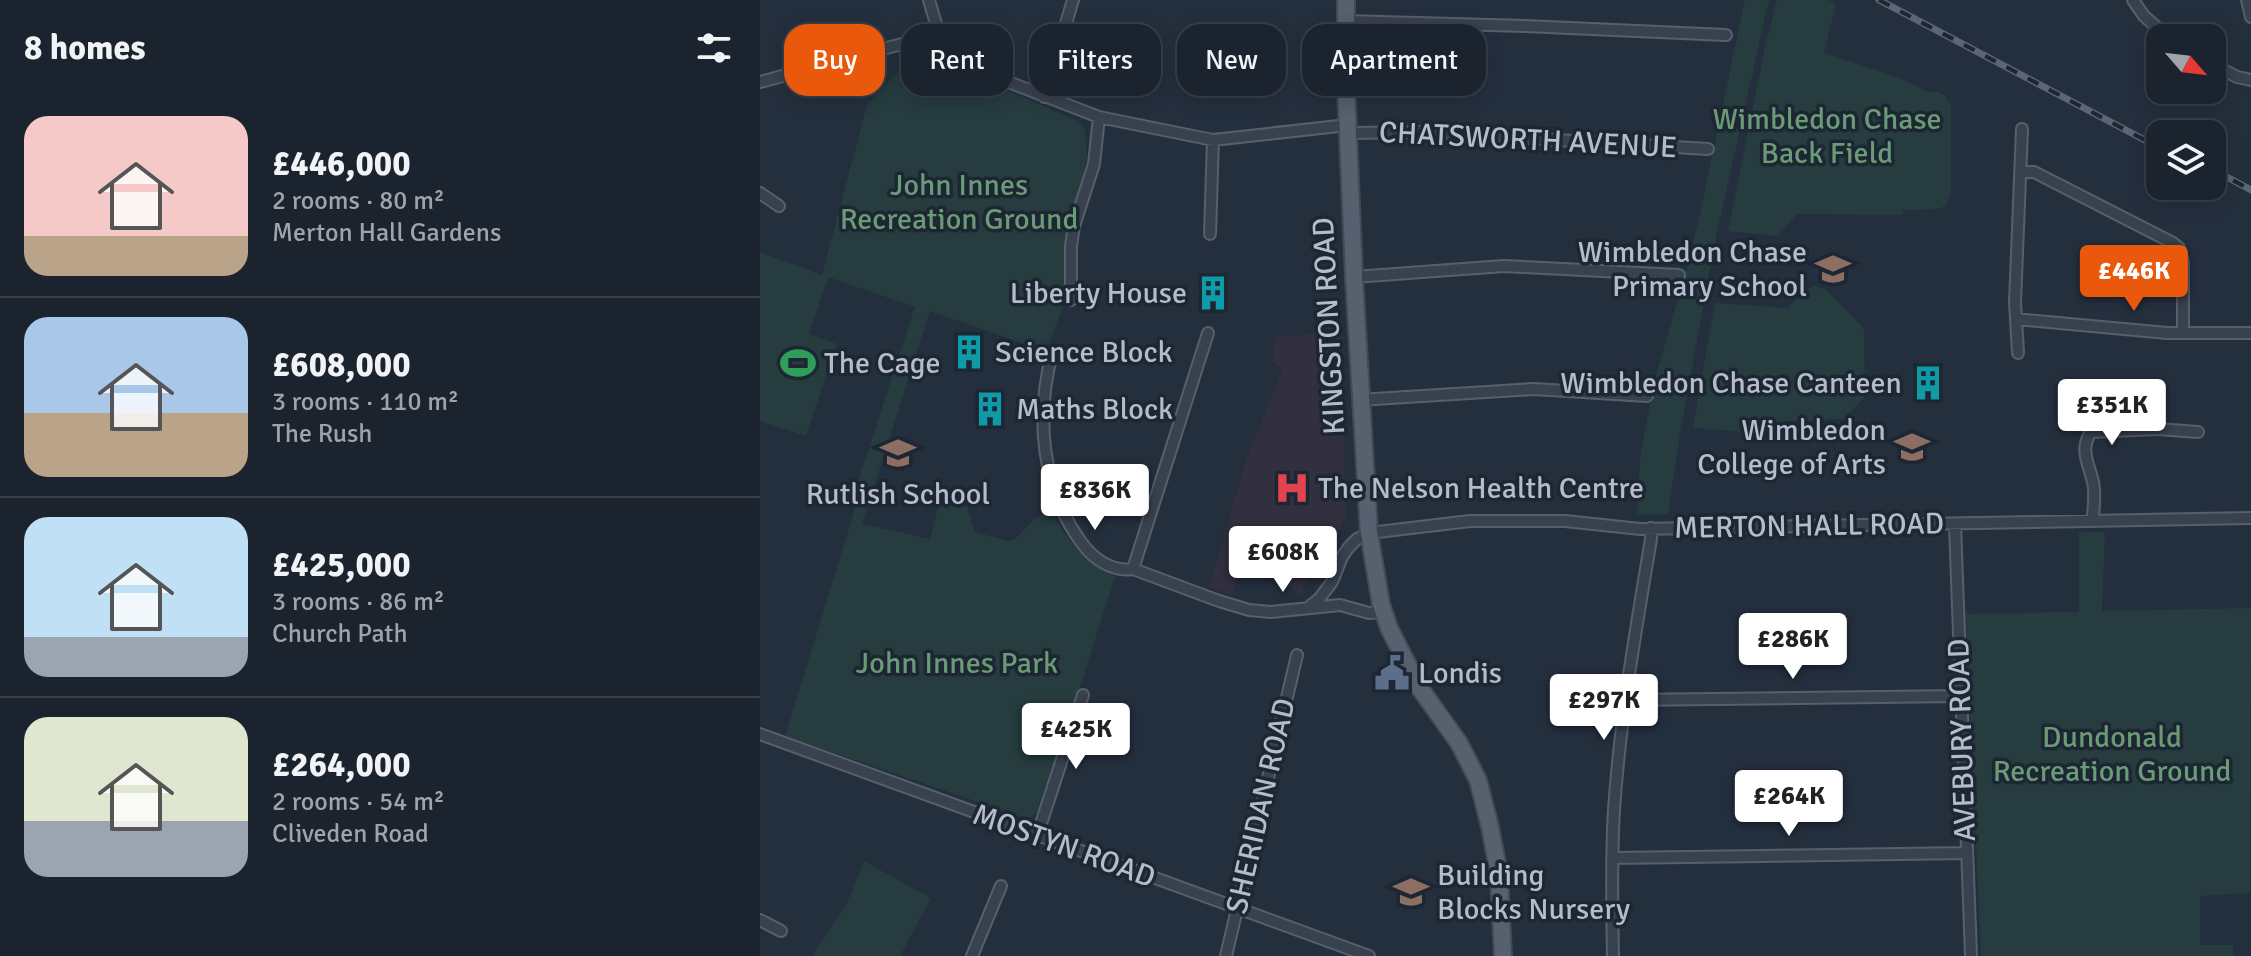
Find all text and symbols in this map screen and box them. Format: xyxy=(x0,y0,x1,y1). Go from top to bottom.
chip: Buy xyxy=(784,24,885,96)
chip: Rent xyxy=(901,24,1013,96)
chip: Filters xyxy=(1029,24,1161,96)
chip: New xyxy=(1177,24,1286,96)
chip: Apartment xyxy=(1302,24,1486,96)
north arrow xyxy=(2146,24,2226,104)
map controls xyxy=(2146,24,2226,200)
icon: filters xyxy=(692,26,736,70)
text: 8 homes xyxy=(24,27,145,69)
park label: Wimbledon Chase Back Field xyxy=(1712,101,1942,172)
street label: CHATSWORTH AVENUE xyxy=(1378,114,1678,166)
button: layers xyxy=(2146,120,2226,200)
text: £446,000 xyxy=(272,143,411,185)
icon: home xyxy=(88,148,184,244)
park label: John Innes Recreation Ground xyxy=(840,167,1078,238)
text: 2 rooms · 80 m² xyxy=(272,185,445,217)
street label: KINGSTON ROAD xyxy=(1305,216,1353,436)
text: Merton Hall Gardens xyxy=(272,217,501,249)
place label: Wimbledon Chase Primary School xyxy=(1578,234,1807,305)
pin: £446K xyxy=(2078,245,2190,313)
school or university icon: Wimbledon Chase Primary School xyxy=(1814,250,1852,288)
text: £446K xyxy=(2098,255,2170,287)
building icon: Liberty House xyxy=(1194,274,1232,312)
place label: Liberty House xyxy=(1010,275,1187,312)
building icon: Science Block xyxy=(950,333,988,371)
place label: Science Block xyxy=(995,334,1173,371)
text: £608,000 xyxy=(272,344,411,386)
sports icon: The Cage xyxy=(779,344,817,382)
place label: The Cage xyxy=(824,345,941,382)
icon: home xyxy=(88,349,184,445)
building icon: Wimbledon Chase Canteen xyxy=(1909,364,1947,402)
place label: Wimbledon Chase Canteen xyxy=(1560,365,1902,402)
pin: £351K xyxy=(2056,379,2168,447)
text: 3 rooms · 110 m² xyxy=(272,386,459,418)
text: £351K xyxy=(2076,389,2148,421)
building icon: Maths Block xyxy=(971,390,1009,428)
place label: Maths Block xyxy=(1016,391,1173,428)
place label: Wimbledon College of Arts xyxy=(1697,412,1886,483)
text: The Rush xyxy=(272,418,372,450)
school or university icon: Wimbledon College of Arts xyxy=(1893,428,1931,466)
school or university icon: Rutlish School xyxy=(879,434,917,472)
pin: £836K xyxy=(1039,464,1151,532)
hospital icon: The Nelson Health Centre xyxy=(1273,469,1311,507)
place label: The Nelson Health Centre xyxy=(1318,470,1644,507)
text: £836K xyxy=(1059,474,1131,506)
place label: Rutlish School xyxy=(806,476,990,513)
street label: MERTON HALL ROAD xyxy=(1674,505,1944,547)
pin: £608K xyxy=(1227,526,1339,594)
text: £608K xyxy=(1247,536,1319,568)
text: £425,000 xyxy=(272,544,411,586)
icon: home xyxy=(88,549,184,645)
text: 3 rooms · 86 m² xyxy=(272,586,445,618)
pin: £286K xyxy=(1737,613,1849,681)
text: Church Path xyxy=(272,618,408,650)
text: £286K xyxy=(1757,623,1829,655)
street label: AVEBURY ROAD xyxy=(1940,638,1984,842)
park label: John Innes Park xyxy=(856,645,1058,682)
public building icon: Londis xyxy=(1373,654,1411,692)
place label: Londis xyxy=(1418,655,1502,692)
pin: £297K xyxy=(1548,674,1660,742)
text: £297K xyxy=(1568,684,1640,716)
street label: SHERIDAN ROAD xyxy=(1218,695,1304,917)
pin: £425K xyxy=(1020,703,1132,771)
text: £425K xyxy=(1040,713,1112,745)
park label: Dundonald Recreation Ground xyxy=(1993,719,2231,790)
text: £264,000 xyxy=(272,744,411,786)
icon: home xyxy=(88,749,184,845)
pin: £264K xyxy=(1733,770,1845,838)
text: £264K xyxy=(1753,780,1825,812)
text: 2 rooms · 54 m² xyxy=(272,786,445,818)
street label: MOSTYN ROAD xyxy=(968,796,1160,896)
text: Cliveden Road xyxy=(272,818,429,850)
place label: Building Blocks Nursery xyxy=(1437,857,1630,928)
school or university icon: Building Blocks Nursery xyxy=(1392,873,1430,911)

